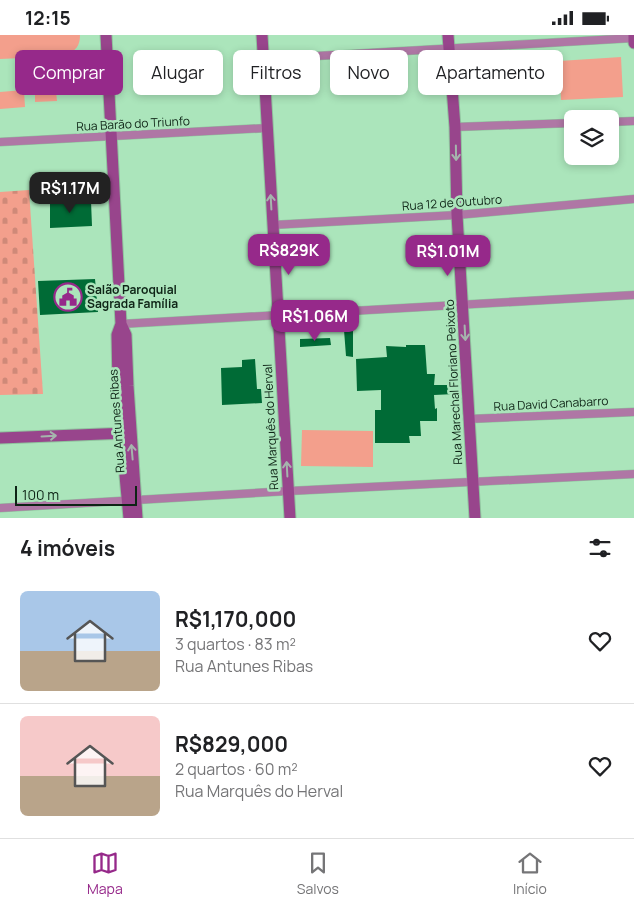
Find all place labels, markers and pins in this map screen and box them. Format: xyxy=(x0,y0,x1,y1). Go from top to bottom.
pin: R$1.17M xyxy=(24,171,116,214)
pin: R$829K xyxy=(248,233,330,276)
pin: R$1.01M xyxy=(402,235,494,277)
place label: Salão Paroquial Sagrada Família xyxy=(87,281,178,312)
public building icon: Salão Paroquial Sagrada Família xyxy=(53,282,83,312)
pin: R$1.06M xyxy=(269,299,361,342)

